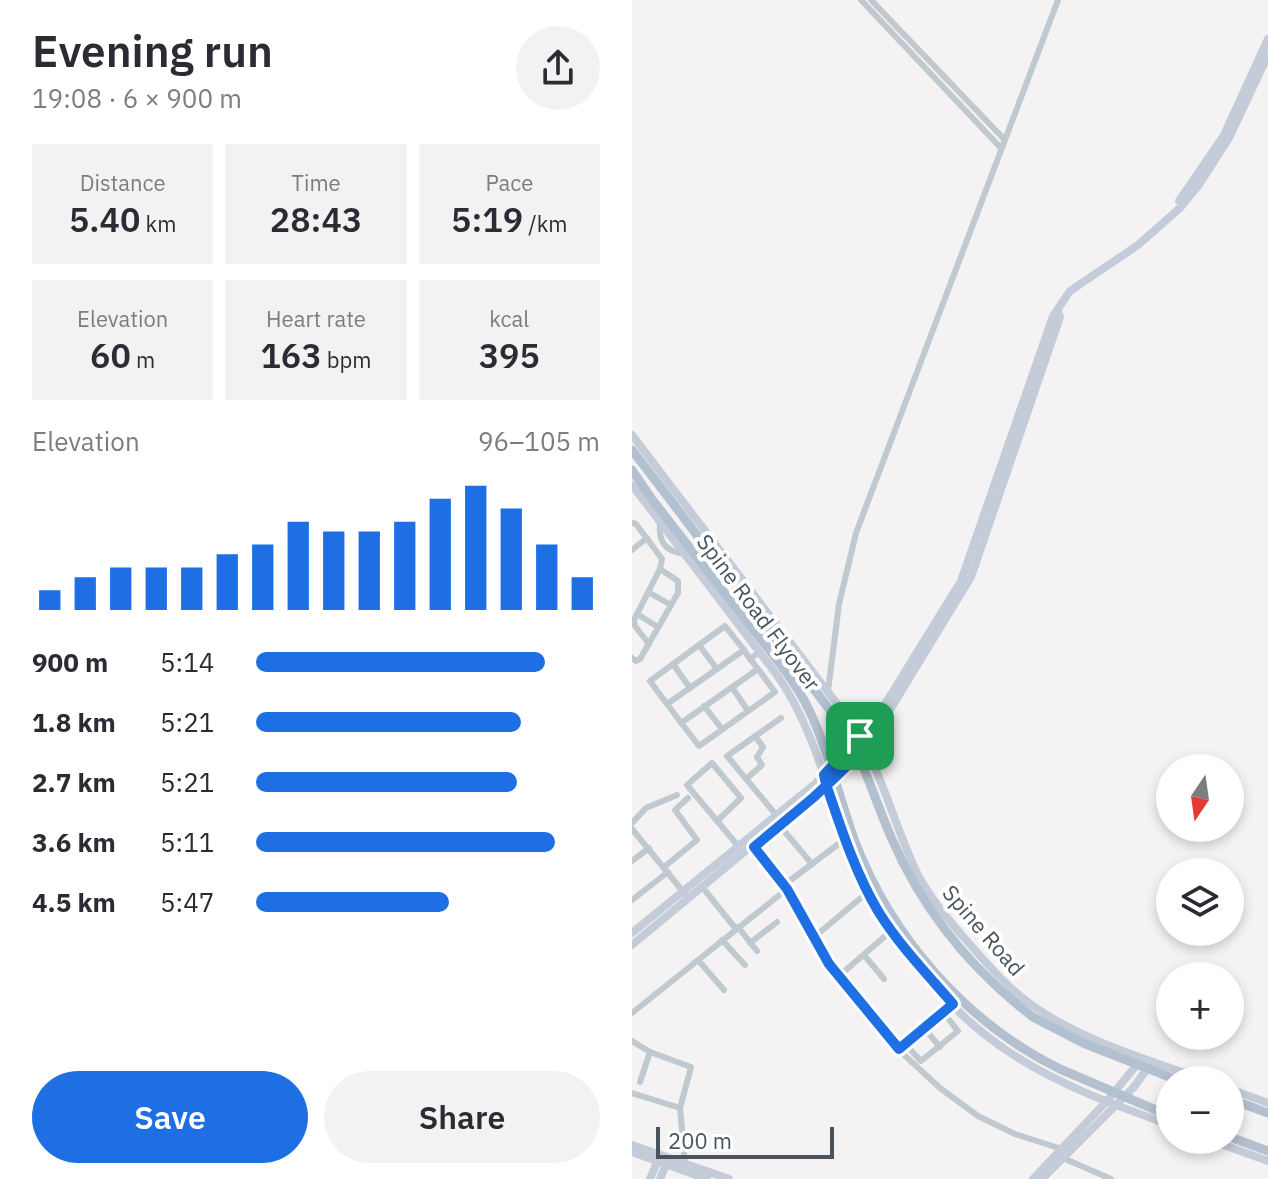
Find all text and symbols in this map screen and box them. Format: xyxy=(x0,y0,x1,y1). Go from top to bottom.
text: Evening run xyxy=(32,22,273,79)
button: share xyxy=(516,26,600,110)
text: 19:08 · 6 × 900 m xyxy=(32,81,242,115)
text: Distance xyxy=(80,168,166,197)
text: Time xyxy=(291,168,341,197)
text: Pace xyxy=(485,168,533,197)
text: 5.40 xyxy=(69,197,140,241)
text: 28:43 xyxy=(270,197,362,241)
text: 5:19 xyxy=(451,197,523,241)
text: km xyxy=(140,209,176,238)
text: /km xyxy=(523,209,568,238)
text: Elevation xyxy=(77,304,168,333)
text: Heart rate xyxy=(266,304,366,333)
text: kcal xyxy=(489,304,529,333)
text: 60 xyxy=(90,333,131,377)
text: 163 xyxy=(260,333,322,377)
text: 395 xyxy=(479,333,540,377)
text: m xyxy=(131,345,155,374)
text: bpm xyxy=(322,345,372,374)
text: Elevation xyxy=(32,424,140,458)
text: 96–105 m xyxy=(478,424,600,458)
street label: Spine Road Flyover xyxy=(691,528,827,696)
text: 900 m xyxy=(32,645,108,679)
text: 5:14 xyxy=(160,645,214,679)
pin xyxy=(826,702,894,770)
text: 1.8 km xyxy=(32,705,116,739)
text: 5:21 xyxy=(160,705,214,739)
icon: arrive xyxy=(838,714,882,758)
north arrow xyxy=(1156,754,1244,842)
map controls xyxy=(1156,754,1244,1154)
text: 2.7 km xyxy=(32,765,116,799)
text: 5:21 xyxy=(160,765,214,799)
text: 3.6 km xyxy=(32,825,116,859)
text: 5:11 xyxy=(160,825,214,859)
button: layers xyxy=(1156,858,1244,946)
street label: Spine Road xyxy=(937,878,1031,982)
text: 4.5 km xyxy=(32,885,116,919)
text: 5:47 xyxy=(160,885,214,919)
button: + xyxy=(1156,962,1244,1050)
button: − xyxy=(1156,1066,1244,1154)
button: Save xyxy=(32,1071,308,1163)
button: Share xyxy=(324,1071,600,1163)
scale bar xyxy=(656,1123,834,1159)
text: 200 m xyxy=(668,1126,732,1155)

